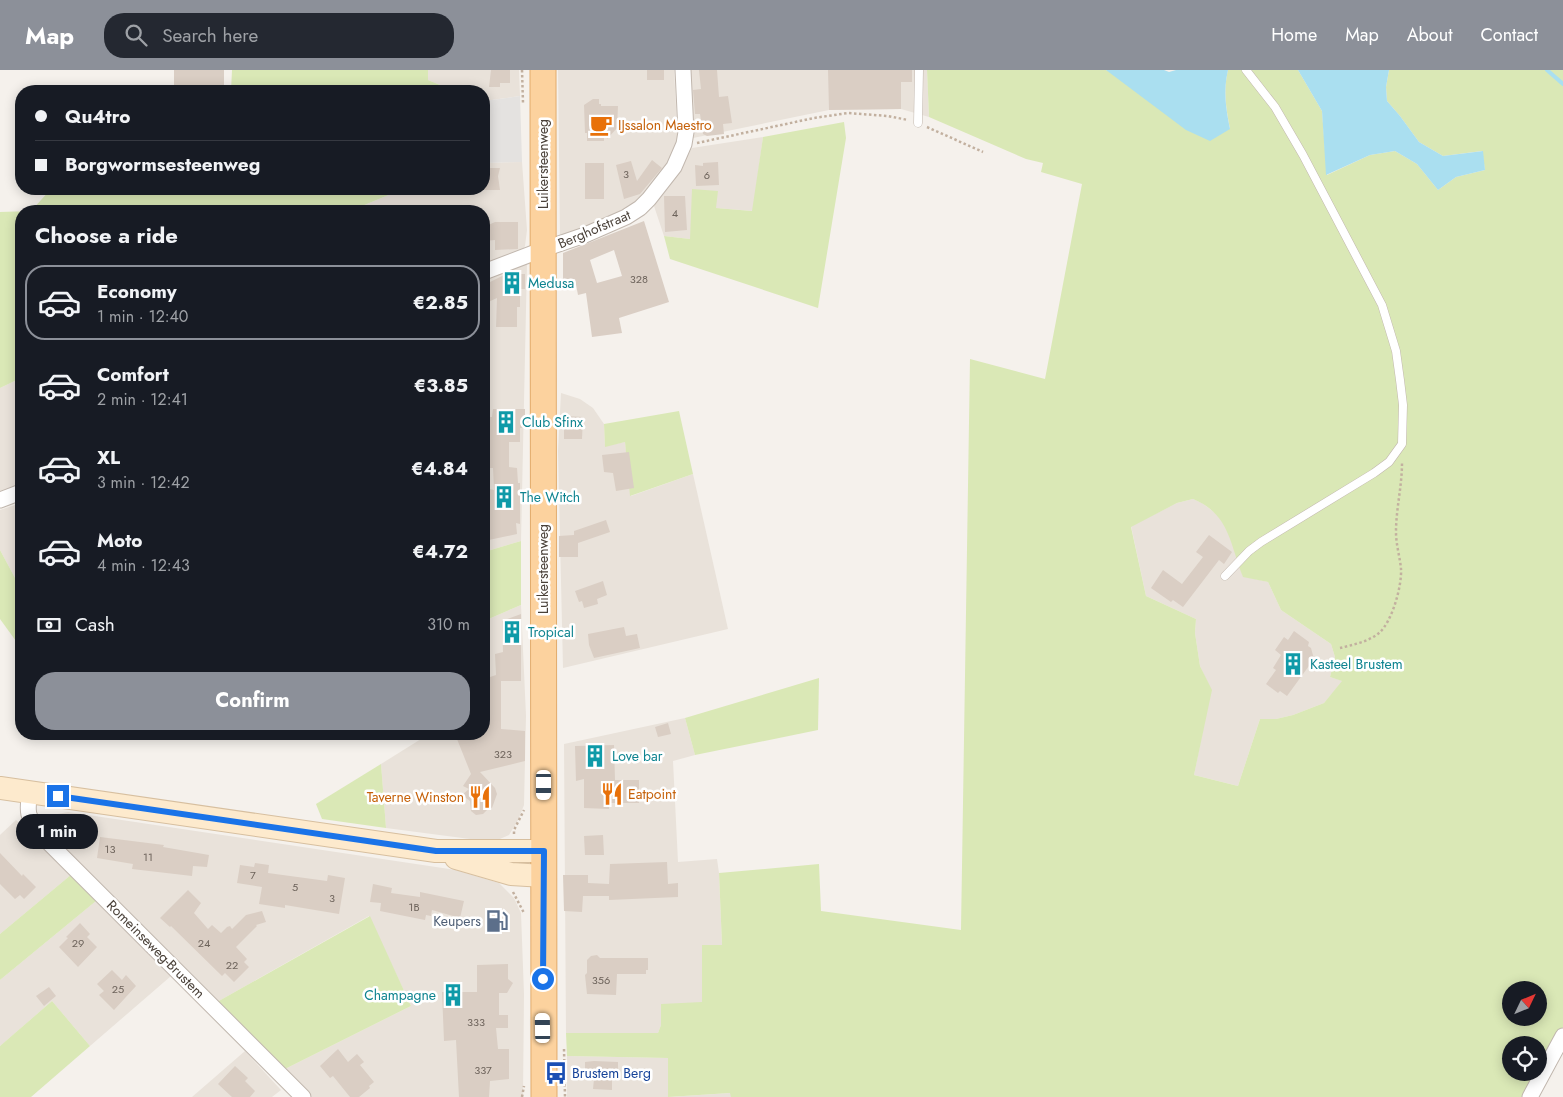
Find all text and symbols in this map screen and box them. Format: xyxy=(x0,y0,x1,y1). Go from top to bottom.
search box xyxy=(104,13,454,58)
text: Map xyxy=(25,18,74,53)
icon: search xyxy=(122,21,150,49)
text: Search here xyxy=(162,22,258,49)
text: Home xyxy=(1271,22,1317,48)
text: Map xyxy=(1345,22,1379,48)
text: About xyxy=(1407,22,1452,48)
text: Contact xyxy=(1480,22,1538,48)
text: Qu4tro xyxy=(65,103,130,130)
cafe icon: IJssalon Maestro xyxy=(588,112,614,138)
place label: IJssalon Maestro xyxy=(618,115,712,135)
street label: Luikersteenweg xyxy=(533,119,553,209)
text: Borgwormsesteenweg xyxy=(65,151,260,178)
house number: 3 xyxy=(623,166,629,182)
house number: 6 xyxy=(704,167,710,183)
street label: Berghofstraat xyxy=(555,204,634,253)
house number: 4 xyxy=(672,205,679,221)
text: Choose a ride xyxy=(35,219,178,251)
building icon: Medusa xyxy=(499,270,525,296)
house number: 328 xyxy=(630,271,648,287)
place label: Medusa xyxy=(528,273,574,293)
text: Economy xyxy=(97,278,177,305)
icon: car xyxy=(37,280,82,325)
text: €2.85 xyxy=(413,289,468,316)
text: 1 min · 12:40 xyxy=(97,305,188,328)
text: Comfort xyxy=(97,361,169,388)
icon: car xyxy=(37,363,82,408)
text: €3.85 xyxy=(414,372,468,399)
text: 2 min · 12:41 xyxy=(97,388,188,411)
building icon: Club Sfinx xyxy=(493,409,519,435)
place label: Club Sfinx xyxy=(522,412,583,432)
text: XL xyxy=(97,444,120,471)
icon: car xyxy=(37,446,82,491)
text: €4.84 xyxy=(411,455,468,482)
text: 3 min · 12:42 xyxy=(97,471,190,494)
building icon: The Witch xyxy=(491,484,517,510)
place label: The Witch xyxy=(520,487,580,507)
street label: Luikersteenweg xyxy=(533,524,553,614)
text: Moto xyxy=(97,527,142,554)
icon: car xyxy=(37,529,82,574)
text: €4.72 xyxy=(412,538,468,565)
text: 4 min · 12:43 xyxy=(97,554,190,577)
icon: cash xyxy=(35,611,63,639)
text: Cash xyxy=(75,611,115,638)
text: 310 m xyxy=(427,613,470,636)
building icon: Tropical xyxy=(499,619,525,645)
place label: Tropical xyxy=(528,622,574,642)
building icon: Kasteel Brustem xyxy=(1280,651,1306,677)
place label: Kasteel Brustem xyxy=(1310,654,1403,674)
button: Confirm xyxy=(35,672,470,730)
building icon: Love bar xyxy=(582,743,608,769)
house number: 323 xyxy=(494,746,512,762)
place label: Love bar xyxy=(612,746,663,766)
car xyxy=(536,770,551,800)
restaurant icon: Eatpoint xyxy=(599,781,625,807)
restaurant icon: Taverne Winston xyxy=(467,784,493,810)
place label: Eatpoint xyxy=(628,784,676,804)
route end xyxy=(47,785,69,807)
place label: Taverne Winston xyxy=(367,787,464,807)
callout: 1 min xyxy=(17,814,99,848)
text: 1 min xyxy=(37,820,77,843)
house number: 13 xyxy=(105,841,115,857)
house number: 11 xyxy=(143,849,153,865)
house number: 7 xyxy=(250,867,256,883)
house number: 5 xyxy=(292,879,298,895)
house number: 3 xyxy=(329,890,335,906)
street label: Romeinseweg-Brustem xyxy=(102,895,210,1003)
house number: 1B xyxy=(408,899,420,915)
fuel station icon: Keupers xyxy=(484,908,510,934)
place label: Keupers xyxy=(433,911,481,931)
house number: 29 xyxy=(72,935,84,951)
house number: 24 xyxy=(198,935,211,951)
house number: 22 xyxy=(226,957,238,973)
route start xyxy=(532,968,554,990)
house number: 356 xyxy=(592,972,610,988)
house number: 25 xyxy=(112,981,124,997)
north arrow xyxy=(1502,981,1548,1026)
map controls xyxy=(1502,981,1547,1081)
building icon: Champagne xyxy=(440,982,466,1008)
place label: Champagne xyxy=(364,985,436,1005)
car xyxy=(535,1013,550,1043)
house number: 333 xyxy=(467,1014,485,1030)
button: locate xyxy=(1502,1036,1547,1081)
bus stop icon: Brustem Berg xyxy=(543,1060,569,1086)
house number: 337 xyxy=(474,1062,492,1078)
place label: Brustem Berg xyxy=(572,1063,651,1083)

